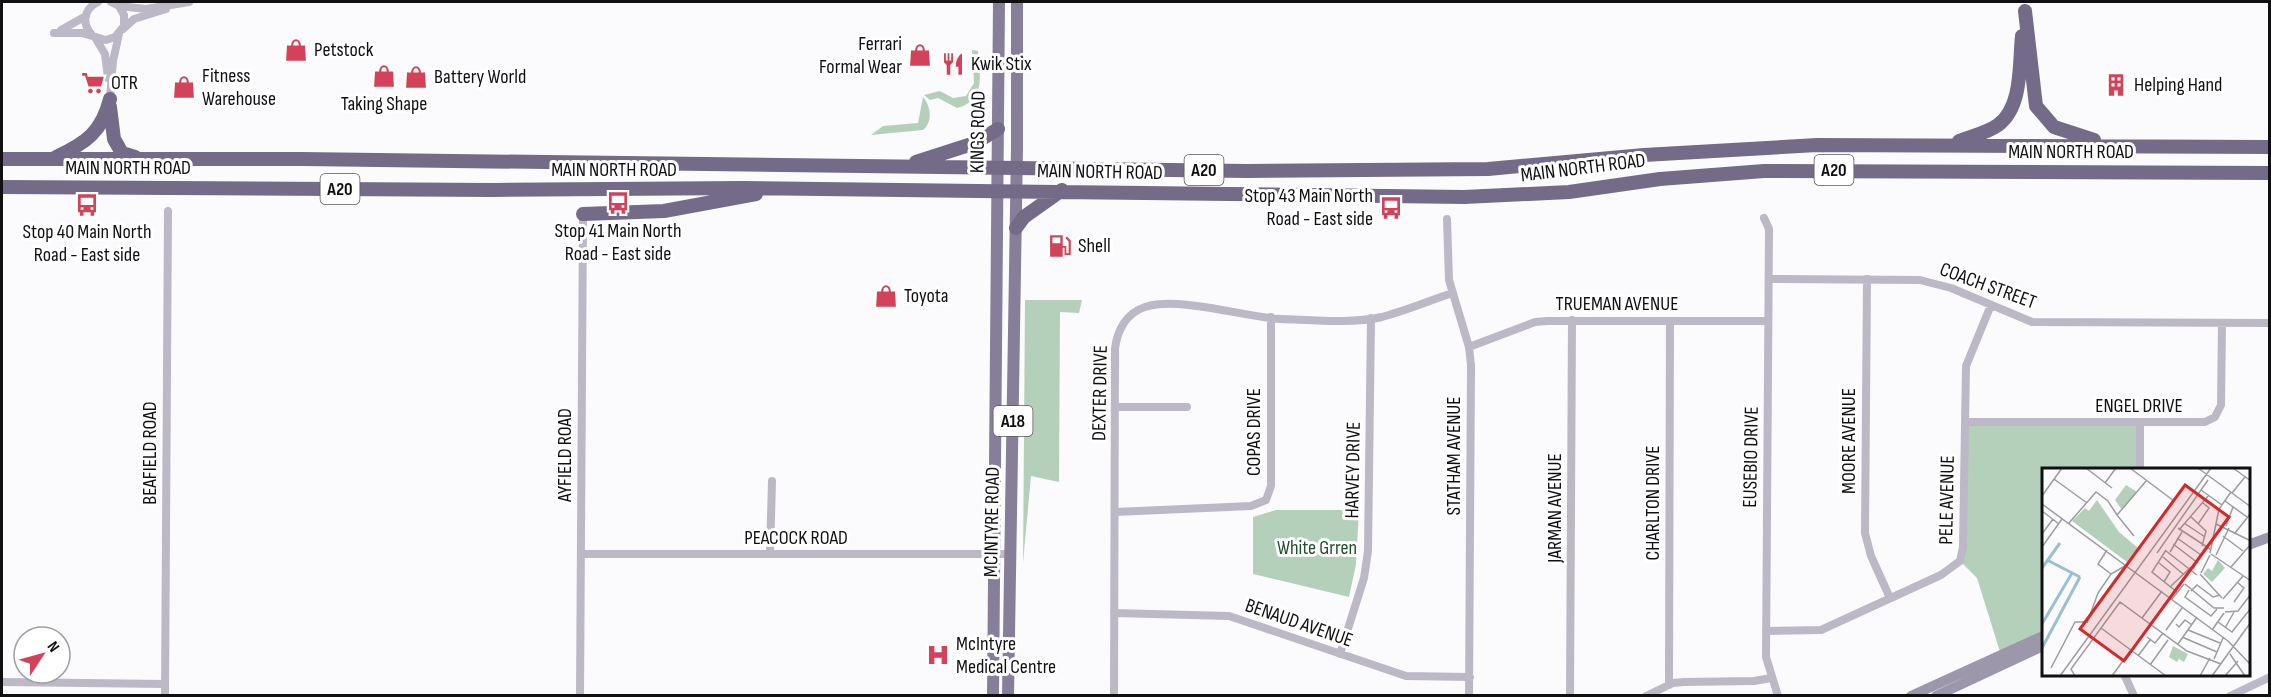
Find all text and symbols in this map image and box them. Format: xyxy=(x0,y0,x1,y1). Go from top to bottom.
place label: Ferrari Formal Wear xyxy=(819,32,902,79)
shop icon: Petstock xyxy=(283,37,309,63)
place label: Petstock xyxy=(314,38,374,62)
shop icon: Ferrari Formal Wear xyxy=(907,42,933,68)
restaurant icon: Kwik Stix xyxy=(940,51,966,77)
place label: Kwik Stix xyxy=(971,52,1032,76)
shop icon: Taking Shape xyxy=(371,63,397,89)
place label: Fitness Warehouse xyxy=(202,64,276,111)
shop icon: Battery World xyxy=(403,64,429,90)
place label: Battery World xyxy=(434,65,526,89)
supermarket icon: OTR xyxy=(80,70,106,96)
place label: OTR xyxy=(111,71,138,95)
building icon: Helping Hand xyxy=(2103,72,2129,98)
place label: Helping Hand xyxy=(2134,73,2222,97)
shop icon: Fitness Warehouse xyxy=(171,74,197,100)
street label: KINGS ROAD xyxy=(965,91,991,173)
place label: Taking Shape xyxy=(341,92,427,116)
street label: MAIN NORTH ROAD xyxy=(2008,140,2134,164)
street label: MAIN NORTH ROAD xyxy=(1519,148,1647,188)
road number: A20 xyxy=(1184,155,1224,185)
road number: A20 xyxy=(1814,155,1854,185)
street label: MAIN NORTH ROAD xyxy=(65,156,191,180)
street label: MAIN NORTH ROAD xyxy=(551,158,677,182)
street label: MAIN NORTH ROAD xyxy=(1037,159,1163,185)
road number: A20 xyxy=(320,174,360,204)
place label: Stop 43 Main North Road - East side xyxy=(1245,184,1373,231)
bus stop icon: Stop 41 Main North Road - East side xyxy=(605,190,631,216)
bus stop icon: Stop 40 Main North Road - East side xyxy=(74,192,100,218)
bus stop icon: Stop 43 Main North Road - East side xyxy=(1378,195,1404,221)
place label: Stop 41 Main North Road - East side xyxy=(554,219,682,266)
place label: Stop 40 Main North Road - East side xyxy=(23,220,151,267)
fuel station icon: Shell xyxy=(1047,233,1073,259)
place label: Shell xyxy=(1078,234,1111,258)
street label: COACH STREET xyxy=(1936,257,2040,315)
shop icon: Toyota xyxy=(873,283,899,309)
place label: Toyota xyxy=(904,284,949,308)
street label: TRUEMAN AVENUE xyxy=(1556,292,1678,316)
street label: DEXTER DRIVE xyxy=(1087,345,1113,441)
street label: COPAS DRIVE xyxy=(1242,388,1266,476)
street label: MOORE AVENUE xyxy=(1837,388,1861,494)
street label: ENGEL DRIVE xyxy=(2095,394,2183,418)
street label: STATHAM AVENUE xyxy=(1442,397,1466,515)
street label: BEAFIELD ROAD xyxy=(138,401,162,505)
road number: A18 xyxy=(994,406,1032,436)
street label: EUSEBIO DRIVE xyxy=(1738,406,1764,508)
street label: AYFIELD ROAD xyxy=(553,408,577,503)
street label: HARVEY DRIVE xyxy=(1340,421,1366,519)
street label: CHARLTON DRIVE xyxy=(1641,445,1665,561)
street label: JARMAN AVENUE xyxy=(1543,453,1567,564)
street label: PELE AVENUE xyxy=(1934,455,1960,545)
street label: MCINTYRE ROAD xyxy=(979,467,1005,577)
inset map xyxy=(2042,468,2250,676)
street label: PEACOCK ROAD xyxy=(744,526,848,550)
park label: White Grren xyxy=(1277,536,1357,560)
street label: BENAUD AVENUE xyxy=(1242,593,1356,653)
north arrow xyxy=(12,625,72,685)
place label: McIntyre Medical Centre xyxy=(956,632,1056,679)
text: N xyxy=(43,638,63,656)
hospital icon: McIntyre Medical Centre xyxy=(925,642,951,668)

